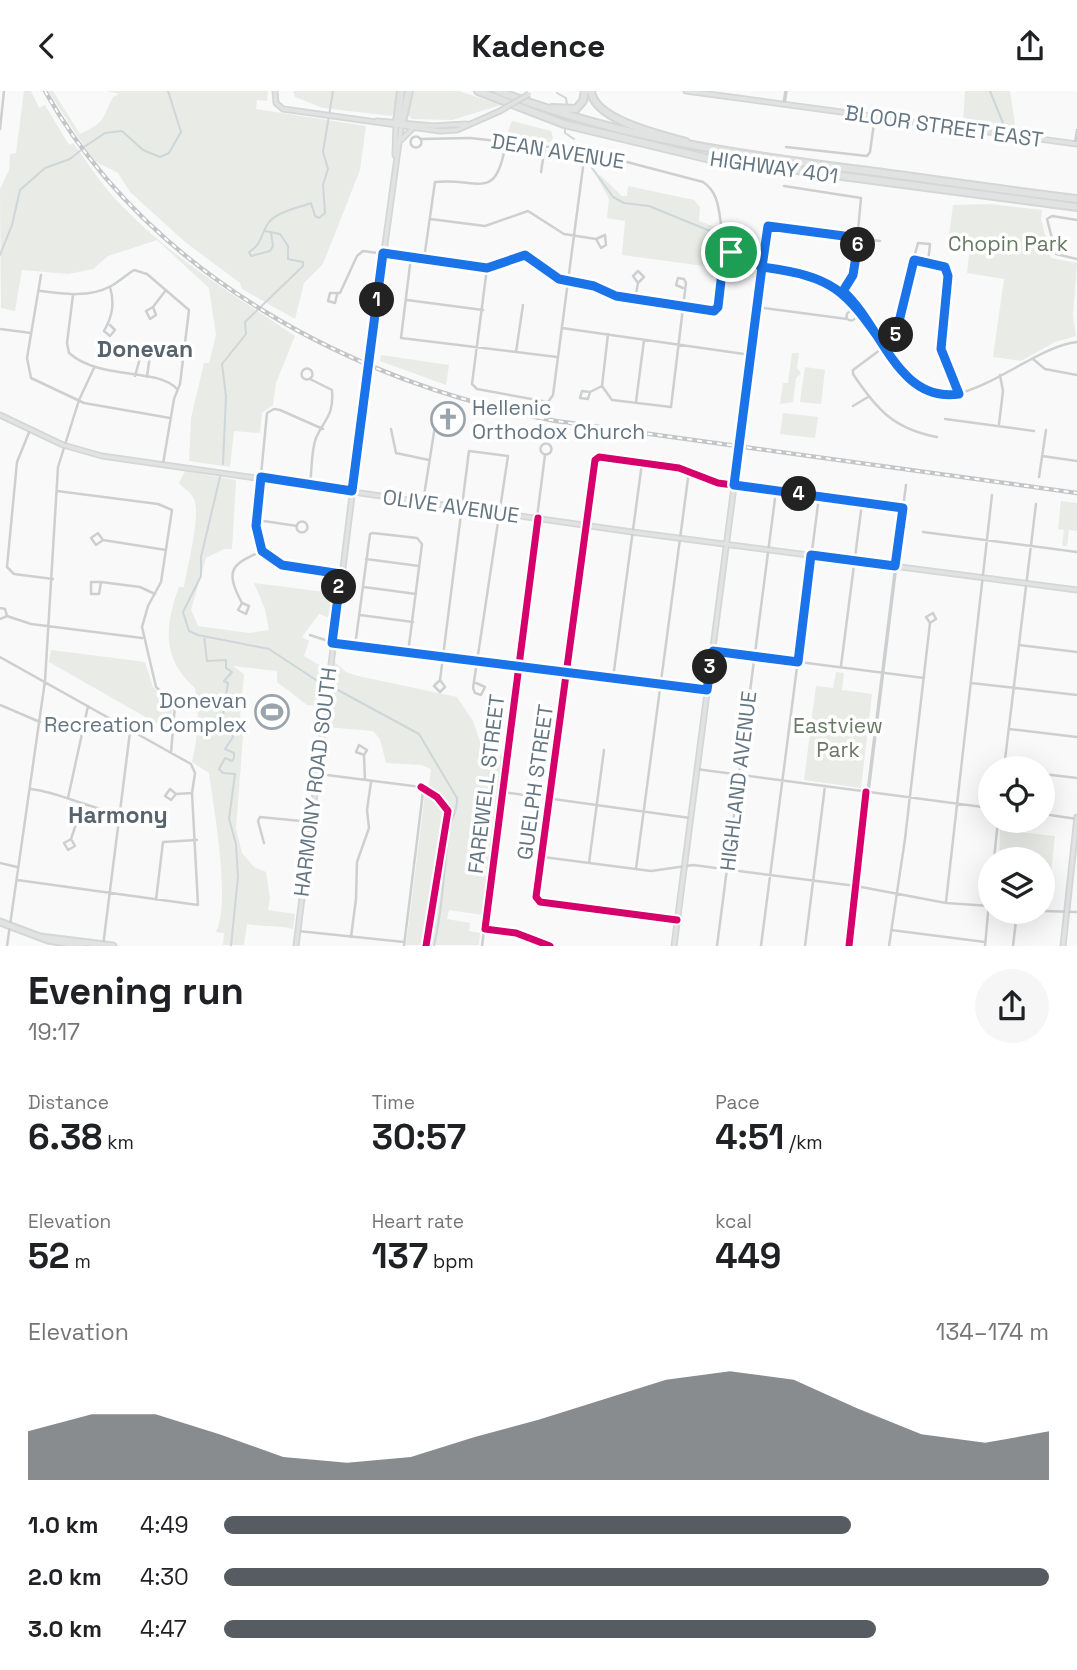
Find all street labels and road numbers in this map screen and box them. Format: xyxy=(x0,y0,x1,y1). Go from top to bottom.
street label: BLOOR STREET EAST xyxy=(843,99,1045,153)
street label: DEAN AVENUE xyxy=(489,127,627,175)
street label: HIGHWAY 401 xyxy=(708,145,840,189)
street label: OLIVE AVENUE xyxy=(381,483,521,529)
street label: HARMONY ROAD SOUTH xyxy=(288,666,342,898)
street label: HIGHLAND AVENUE xyxy=(714,690,762,872)
street label: FAREWELL STREET xyxy=(462,693,510,875)
street label: GUELPH STREET xyxy=(511,703,559,861)

